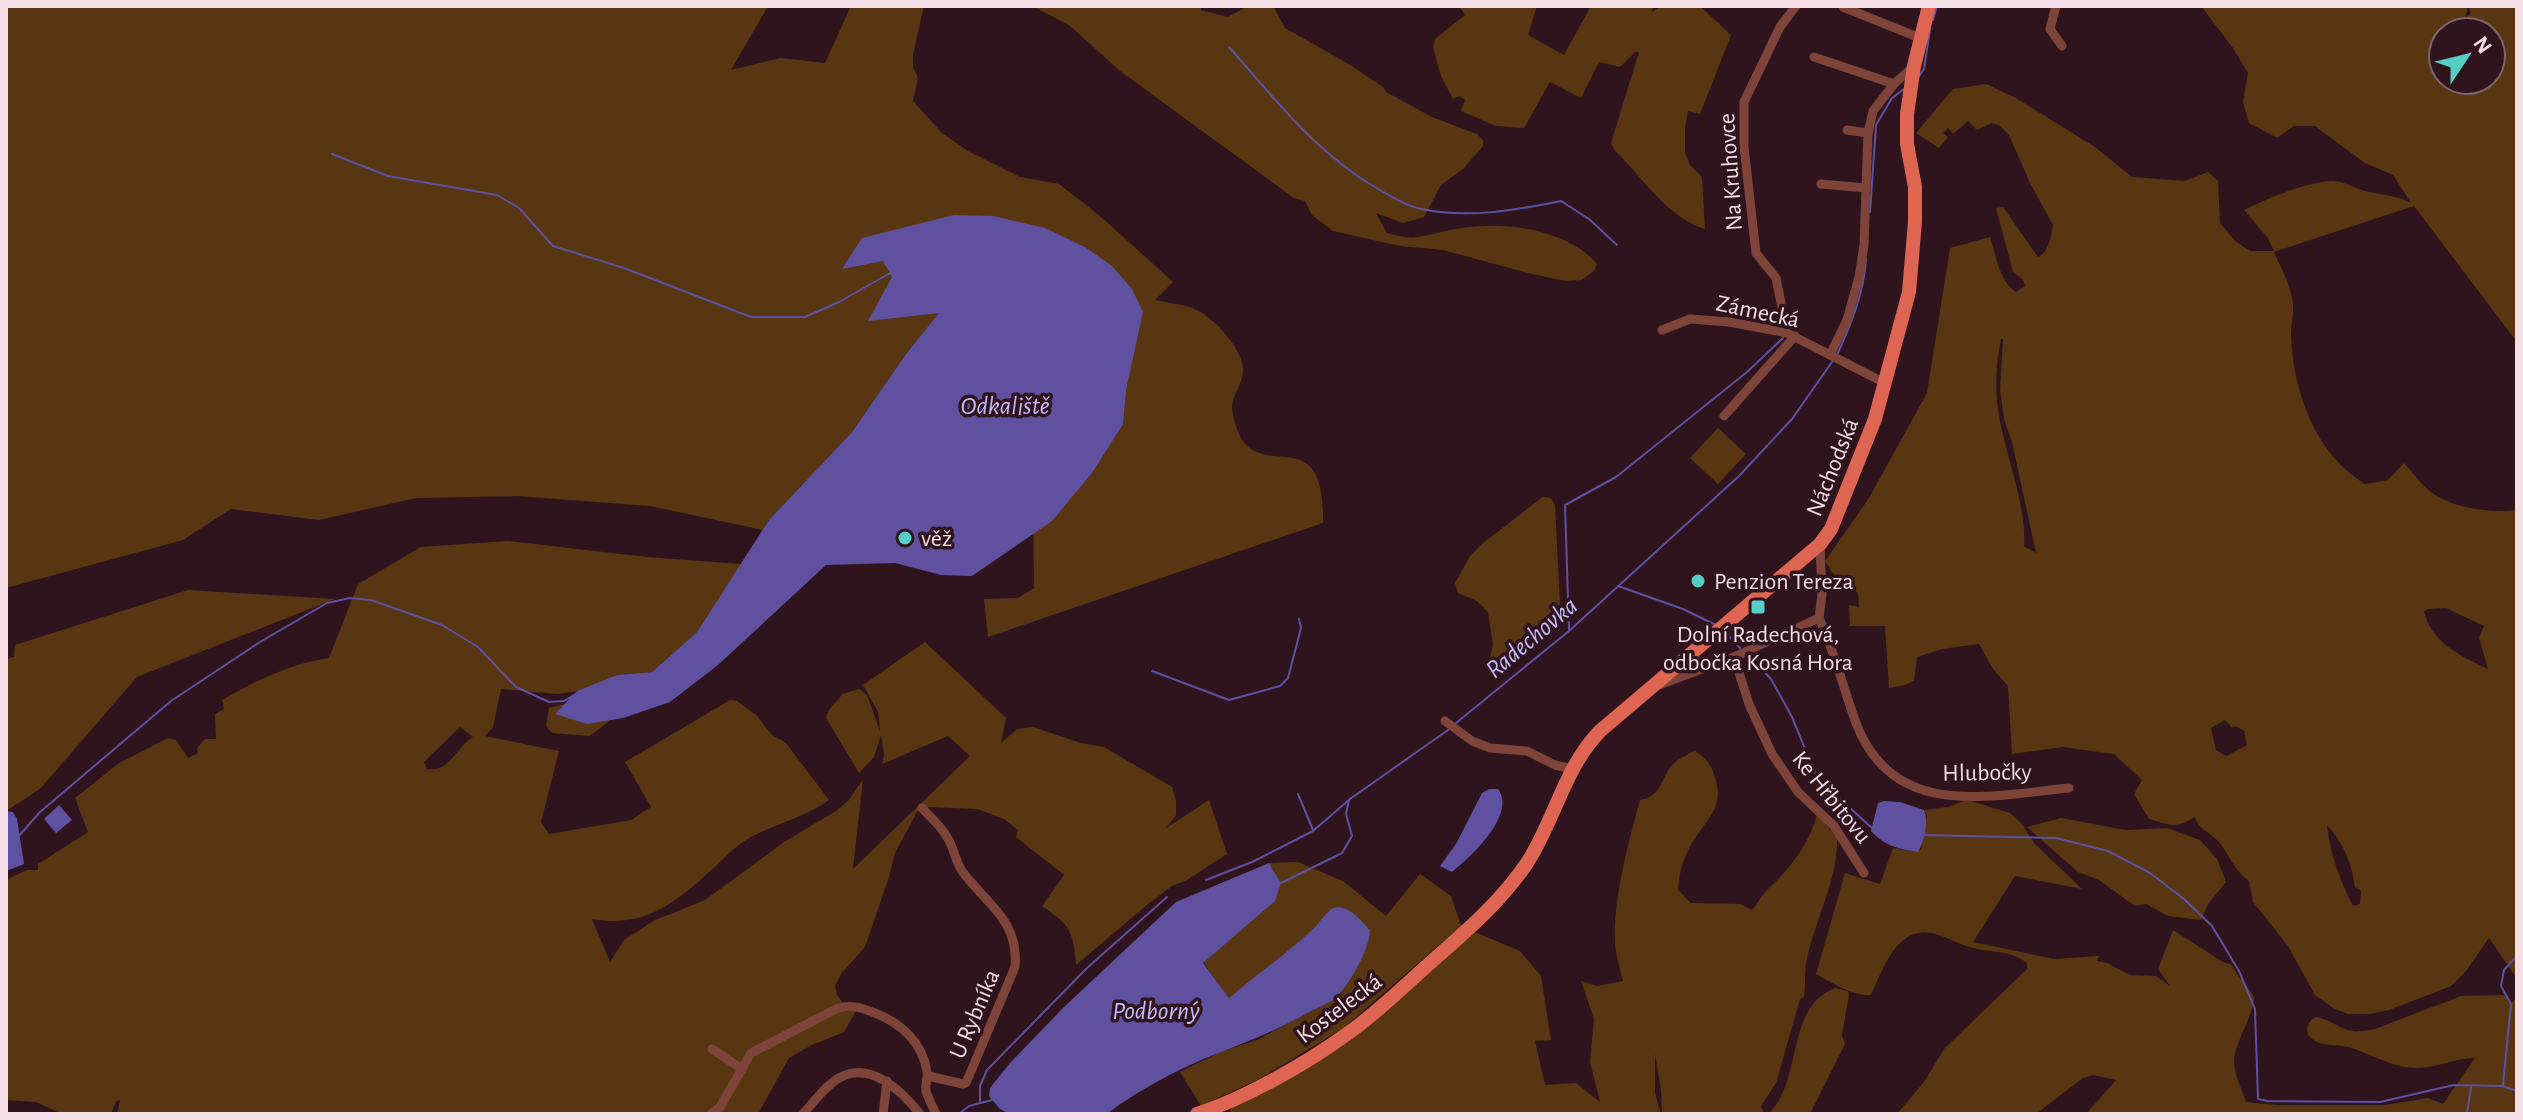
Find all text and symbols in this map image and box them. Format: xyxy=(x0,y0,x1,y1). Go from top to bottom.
north arrow xyxy=(2427,16,2507,96)
text: N xyxy=(2469,33,2496,58)
street label: Na Kruhovce xyxy=(1715,112,1747,232)
street label: Zámecká xyxy=(1714,291,1802,333)
water label: Odkaliště xyxy=(961,393,1050,419)
street label: Náchodská xyxy=(1802,415,1863,520)
place label: věž xyxy=(921,527,952,551)
marker: věž xyxy=(896,529,914,547)
place label: Penzion Tereza xyxy=(1714,570,1854,594)
marker: Penzion Tereza xyxy=(1689,572,1707,590)
water label: Radechovka xyxy=(1481,592,1582,683)
marker: Dolní Radechová, odbočka Kosná Hora xyxy=(1749,598,1767,616)
place label: Dolní Radechová, odbočka Kosná Hora xyxy=(1663,623,1853,675)
street label: Ke Hřbitovu xyxy=(1787,747,1875,848)
street label: Hlubočky xyxy=(1942,760,2032,786)
street label: U Rybníka xyxy=(946,966,1004,1062)
street label: Kostelecká xyxy=(1293,969,1387,1048)
water label: Podborný xyxy=(1112,998,1200,1024)

